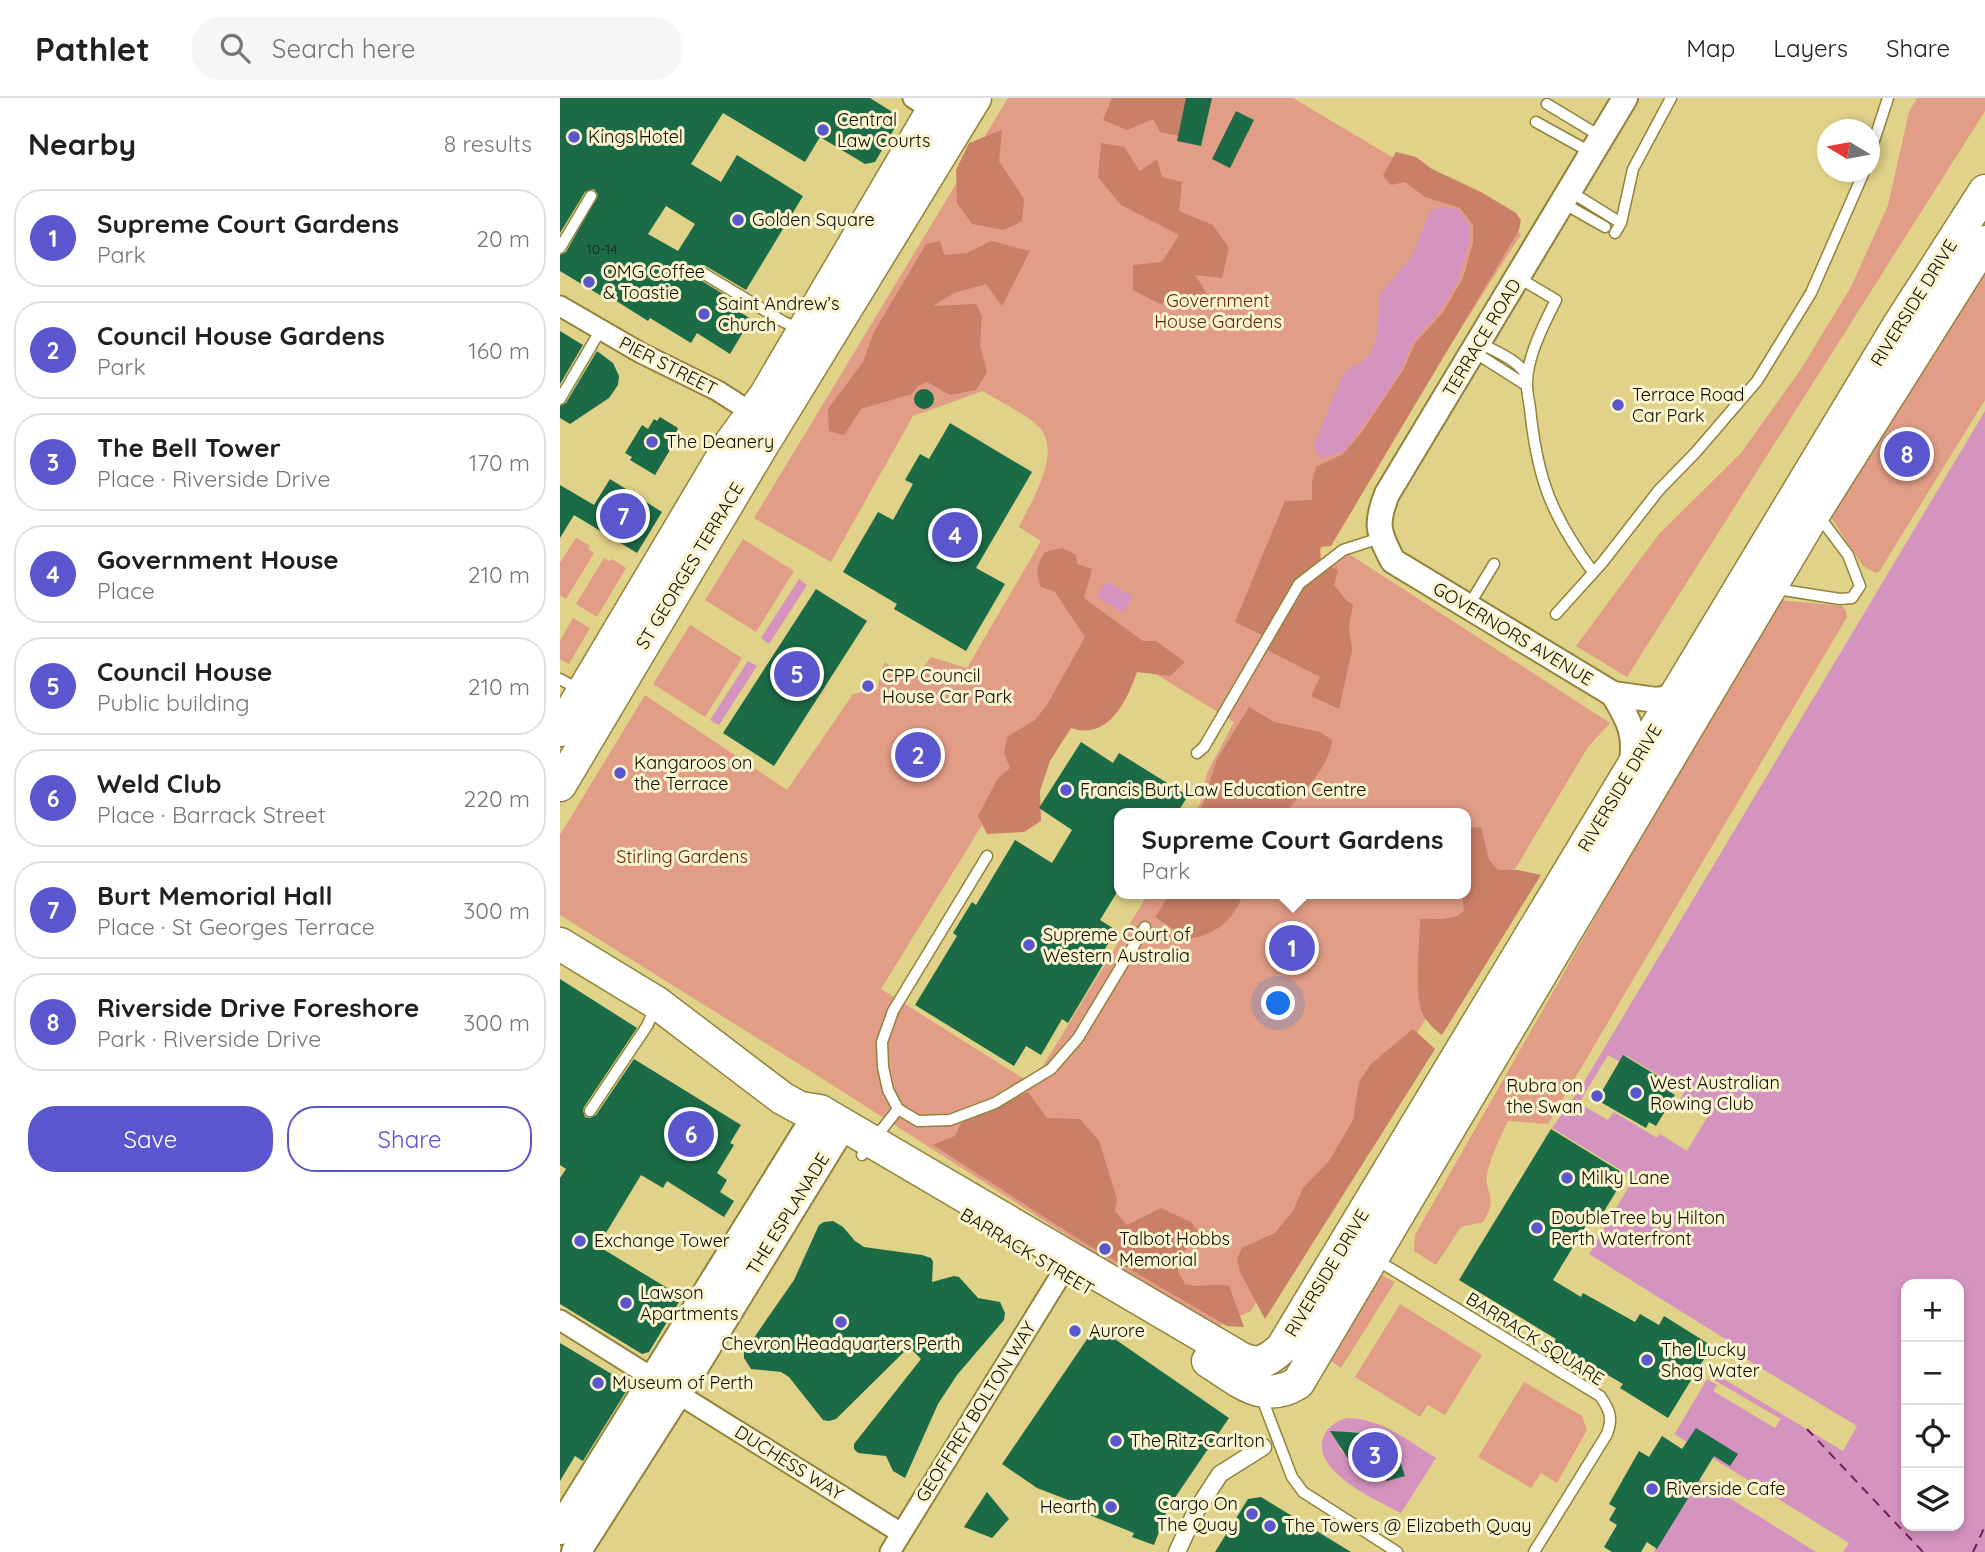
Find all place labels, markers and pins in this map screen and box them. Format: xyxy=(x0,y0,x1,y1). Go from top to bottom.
place label: Central Law Courts xyxy=(837,108,931,152)
marker: Central Law Courts xyxy=(815,122,831,138)
place label: Kings Hotel xyxy=(588,125,683,148)
marker: Kings Hotel xyxy=(566,129,582,145)
place label: Golden Square xyxy=(752,208,875,231)
marker: Golden Square xyxy=(730,212,746,228)
place label: OMG Coffee & Toastie xyxy=(603,260,705,304)
marker: OMG Coffee & Toastie xyxy=(581,274,597,290)
place label: Saint Andrew’s Church xyxy=(718,292,839,336)
marker: Saint Andrew’s Church xyxy=(696,306,712,322)
place label: Terrace Road Car Park xyxy=(1632,383,1745,427)
marker: Terrace Road Car Park xyxy=(1610,397,1626,413)
pin: 8 xyxy=(1884,428,1930,480)
place label: The Deanery xyxy=(666,430,774,453)
marker: The Deanery xyxy=(644,434,660,450)
pin: 7 xyxy=(600,490,646,542)
pin: 4 xyxy=(932,509,978,561)
pin: 5 xyxy=(774,648,820,700)
place label: CPP Council House Car Park xyxy=(882,664,1012,708)
marker: CPP Council House Car Park xyxy=(860,678,876,694)
pin: 2 xyxy=(895,729,941,781)
place label: Kangaroos on the Terrace xyxy=(634,751,752,795)
marker: Kangaroos on the Terrace xyxy=(612,765,628,781)
place label: Francis Burt Law Education Centre xyxy=(1080,778,1366,801)
marker: Francis Burt Law Education Centre xyxy=(1058,782,1074,798)
pin: 1 xyxy=(1269,922,1315,974)
place label: Supreme Court of Western Australia xyxy=(1043,923,1191,967)
marker: Supreme Court of Western Australia xyxy=(1021,937,1037,953)
place label: West Australian Rowing Club xyxy=(1650,1071,1780,1115)
place label: Rubra on the Swan xyxy=(1506,1074,1583,1118)
marker: West Australian Rowing Club xyxy=(1628,1085,1644,1101)
marker: Rubra on the Swan xyxy=(1589,1088,1605,1104)
pin: 6 xyxy=(668,1108,714,1160)
place label: Milky Lane xyxy=(1581,1166,1670,1189)
marker: Milky Lane xyxy=(1559,1170,1575,1186)
place label: DoubleTree by Hilton Perth Waterfront xyxy=(1551,1206,1725,1250)
marker: DoubleTree by Hilton Perth Waterfront xyxy=(1529,1220,1545,1236)
place label: Talbot Hobbs Memorial xyxy=(1119,1227,1230,1271)
place label: Exchange Tower xyxy=(594,1229,730,1252)
marker: Exchange Tower xyxy=(572,1233,588,1249)
marker: Talbot Hobbs Memorial xyxy=(1097,1241,1113,1257)
place label: Lawson Apartments xyxy=(640,1281,738,1325)
marker: Lawson Apartments xyxy=(618,1295,634,1311)
marker: Chevron Headquarters Perth xyxy=(833,1314,849,1330)
place label: Aurore xyxy=(1089,1319,1145,1342)
marker: Aurore xyxy=(1067,1323,1083,1339)
place label: Chevron Headquarters Perth xyxy=(722,1332,960,1355)
place label: The Lucky Shag Water xyxy=(1661,1338,1760,1382)
marker: The Lucky Shag Water xyxy=(1639,1352,1655,1368)
place label: Museum of Perth xyxy=(612,1371,754,1394)
marker: Museum of Perth xyxy=(590,1375,606,1391)
place label: The Ritz-Carlton xyxy=(1130,1429,1265,1452)
pin: 3 xyxy=(1352,1429,1398,1481)
marker: The Ritz-Carlton xyxy=(1108,1433,1124,1449)
place label: Riverside Cafe xyxy=(1666,1477,1785,1500)
marker: Riverside Cafe xyxy=(1644,1481,1660,1497)
place label: Cargo On The Quay xyxy=(1156,1492,1238,1536)
place label: Hearth xyxy=(1040,1495,1097,1518)
marker: Hearth xyxy=(1103,1499,1119,1515)
marker: Cargo On The Quay xyxy=(1244,1506,1260,1522)
place label: The Towers @ Elizabeth Quay xyxy=(1284,1514,1532,1537)
marker: The Towers @ Elizabeth Quay xyxy=(1262,1518,1278,1534)

